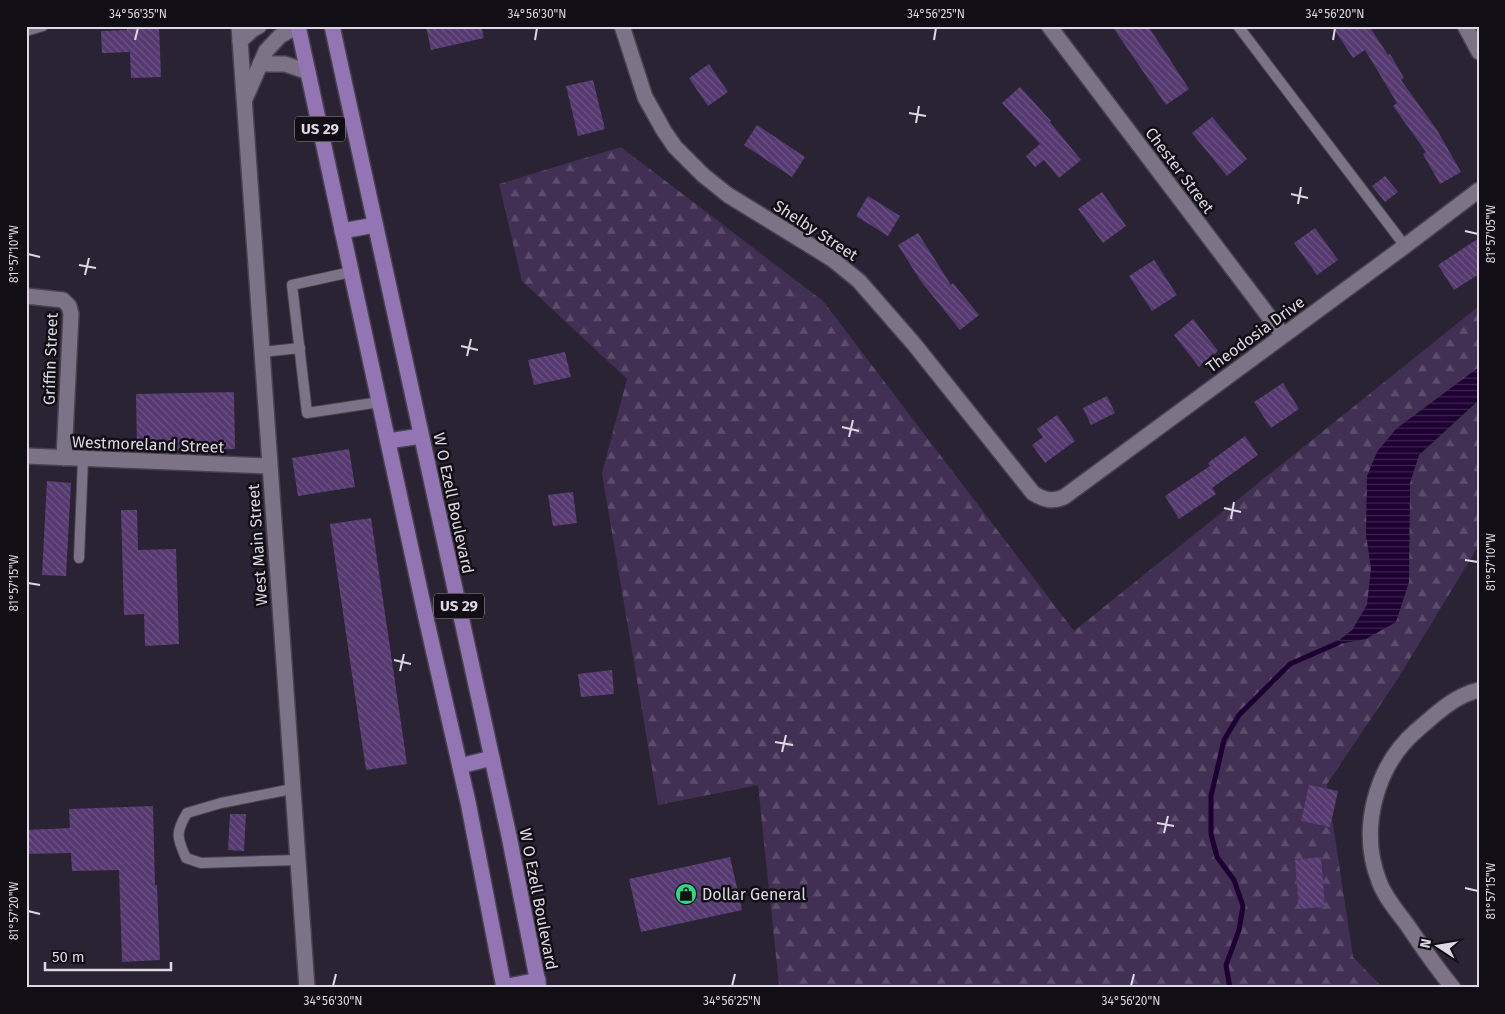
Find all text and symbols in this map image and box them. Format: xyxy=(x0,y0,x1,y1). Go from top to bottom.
text: 34°56'35"N xyxy=(109,7,167,21)
text: 34°56'30"N xyxy=(508,7,566,21)
text: 34°56'25"N xyxy=(907,7,965,21)
text: 34°56'20"N xyxy=(1306,7,1364,21)
road number: US 29 xyxy=(295,116,345,142)
street label: Chester Street xyxy=(1141,124,1218,217)
street label: Shelby Street xyxy=(770,196,862,265)
text: 81°57'05"W xyxy=(1484,205,1498,263)
text: 81°57'10"W xyxy=(7,225,21,283)
street label: Theodosia Drive xyxy=(1202,292,1308,376)
street label: Griffin Street xyxy=(39,312,62,406)
street label: W O Ezell Boulevard xyxy=(429,431,478,575)
street label: Westmoreland Street xyxy=(71,432,225,457)
street label: West Main Street xyxy=(244,483,271,606)
text: 81°57'10"W xyxy=(1484,533,1498,591)
text: 81°57'15"W xyxy=(7,554,21,612)
road number: US 29 xyxy=(434,594,484,618)
street label: W O Ezell Boulevard xyxy=(515,827,562,971)
text: 81°57'15"W xyxy=(1484,862,1498,920)
text: 81°57'20"W xyxy=(7,882,21,940)
shop icon: Dollar General xyxy=(674,882,698,906)
place label: Dollar General xyxy=(702,885,806,904)
north arrow xyxy=(1412,922,1462,972)
text: N xyxy=(1416,937,1435,950)
scale bar xyxy=(45,939,171,971)
text: 50 m xyxy=(52,948,85,966)
text: 34°56'30"N xyxy=(304,994,362,1008)
text: 34°56'25"N xyxy=(703,994,761,1008)
text: 34°56'20"N xyxy=(1102,994,1160,1008)

